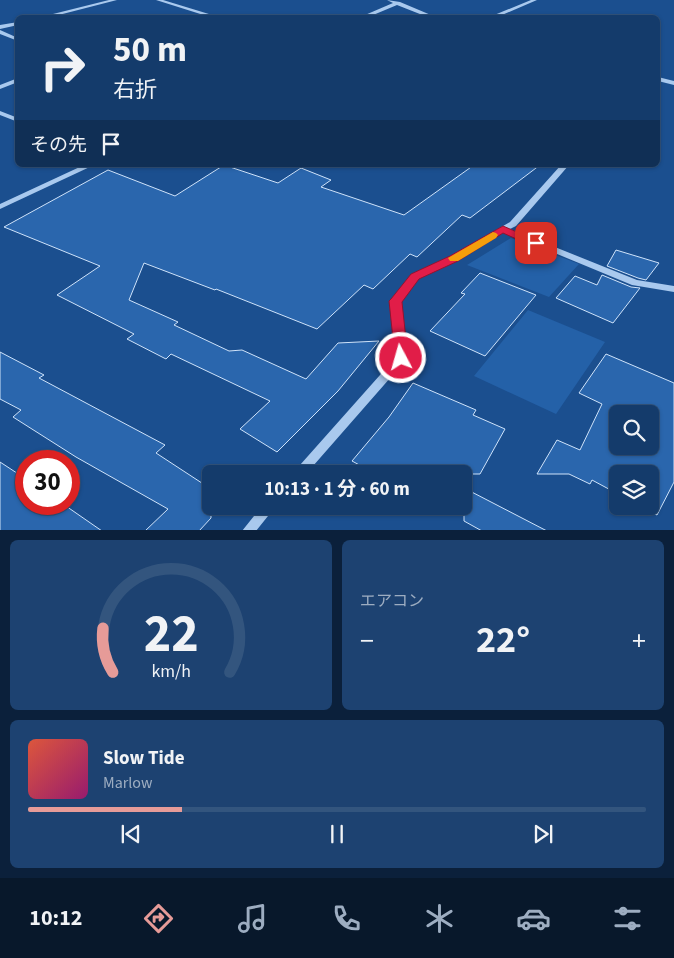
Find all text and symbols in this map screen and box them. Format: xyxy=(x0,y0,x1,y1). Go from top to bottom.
text: 50 m xyxy=(113,25,187,75)
icon: right xyxy=(30,35,95,100)
text: 右折 xyxy=(113,74,157,106)
icon: arrive xyxy=(97,130,125,158)
text: その先 xyxy=(30,132,87,159)
pin xyxy=(515,222,557,264)
icon: arrive xyxy=(522,229,550,257)
position arrow xyxy=(374,331,426,383)
map controls xyxy=(609,405,659,515)
button: search xyxy=(609,405,659,455)
speed limit sign: 30 xyxy=(15,450,80,515)
button: layers xyxy=(609,465,659,515)
text: 10:13 · 1 分 · 60 m xyxy=(264,476,410,503)
text: エアコン xyxy=(360,590,424,612)
text: 22 xyxy=(144,598,198,672)
text: 22° xyxy=(476,613,530,667)
text: − xyxy=(360,621,374,661)
text: + xyxy=(632,621,646,661)
text: km/h xyxy=(151,659,191,684)
text: Slow Tide xyxy=(103,745,184,772)
text: Marlow xyxy=(103,772,152,794)
icon: previous xyxy=(117,820,145,848)
icon: pause xyxy=(323,820,351,848)
icon: next xyxy=(529,820,557,848)
icon: directions xyxy=(141,901,176,936)
icon: music xyxy=(235,901,270,936)
icon: phone xyxy=(329,901,364,936)
icon: climate xyxy=(422,901,457,936)
icon: car xyxy=(516,901,551,936)
icon: filters xyxy=(610,901,645,936)
text: 10:12 xyxy=(29,902,82,934)

